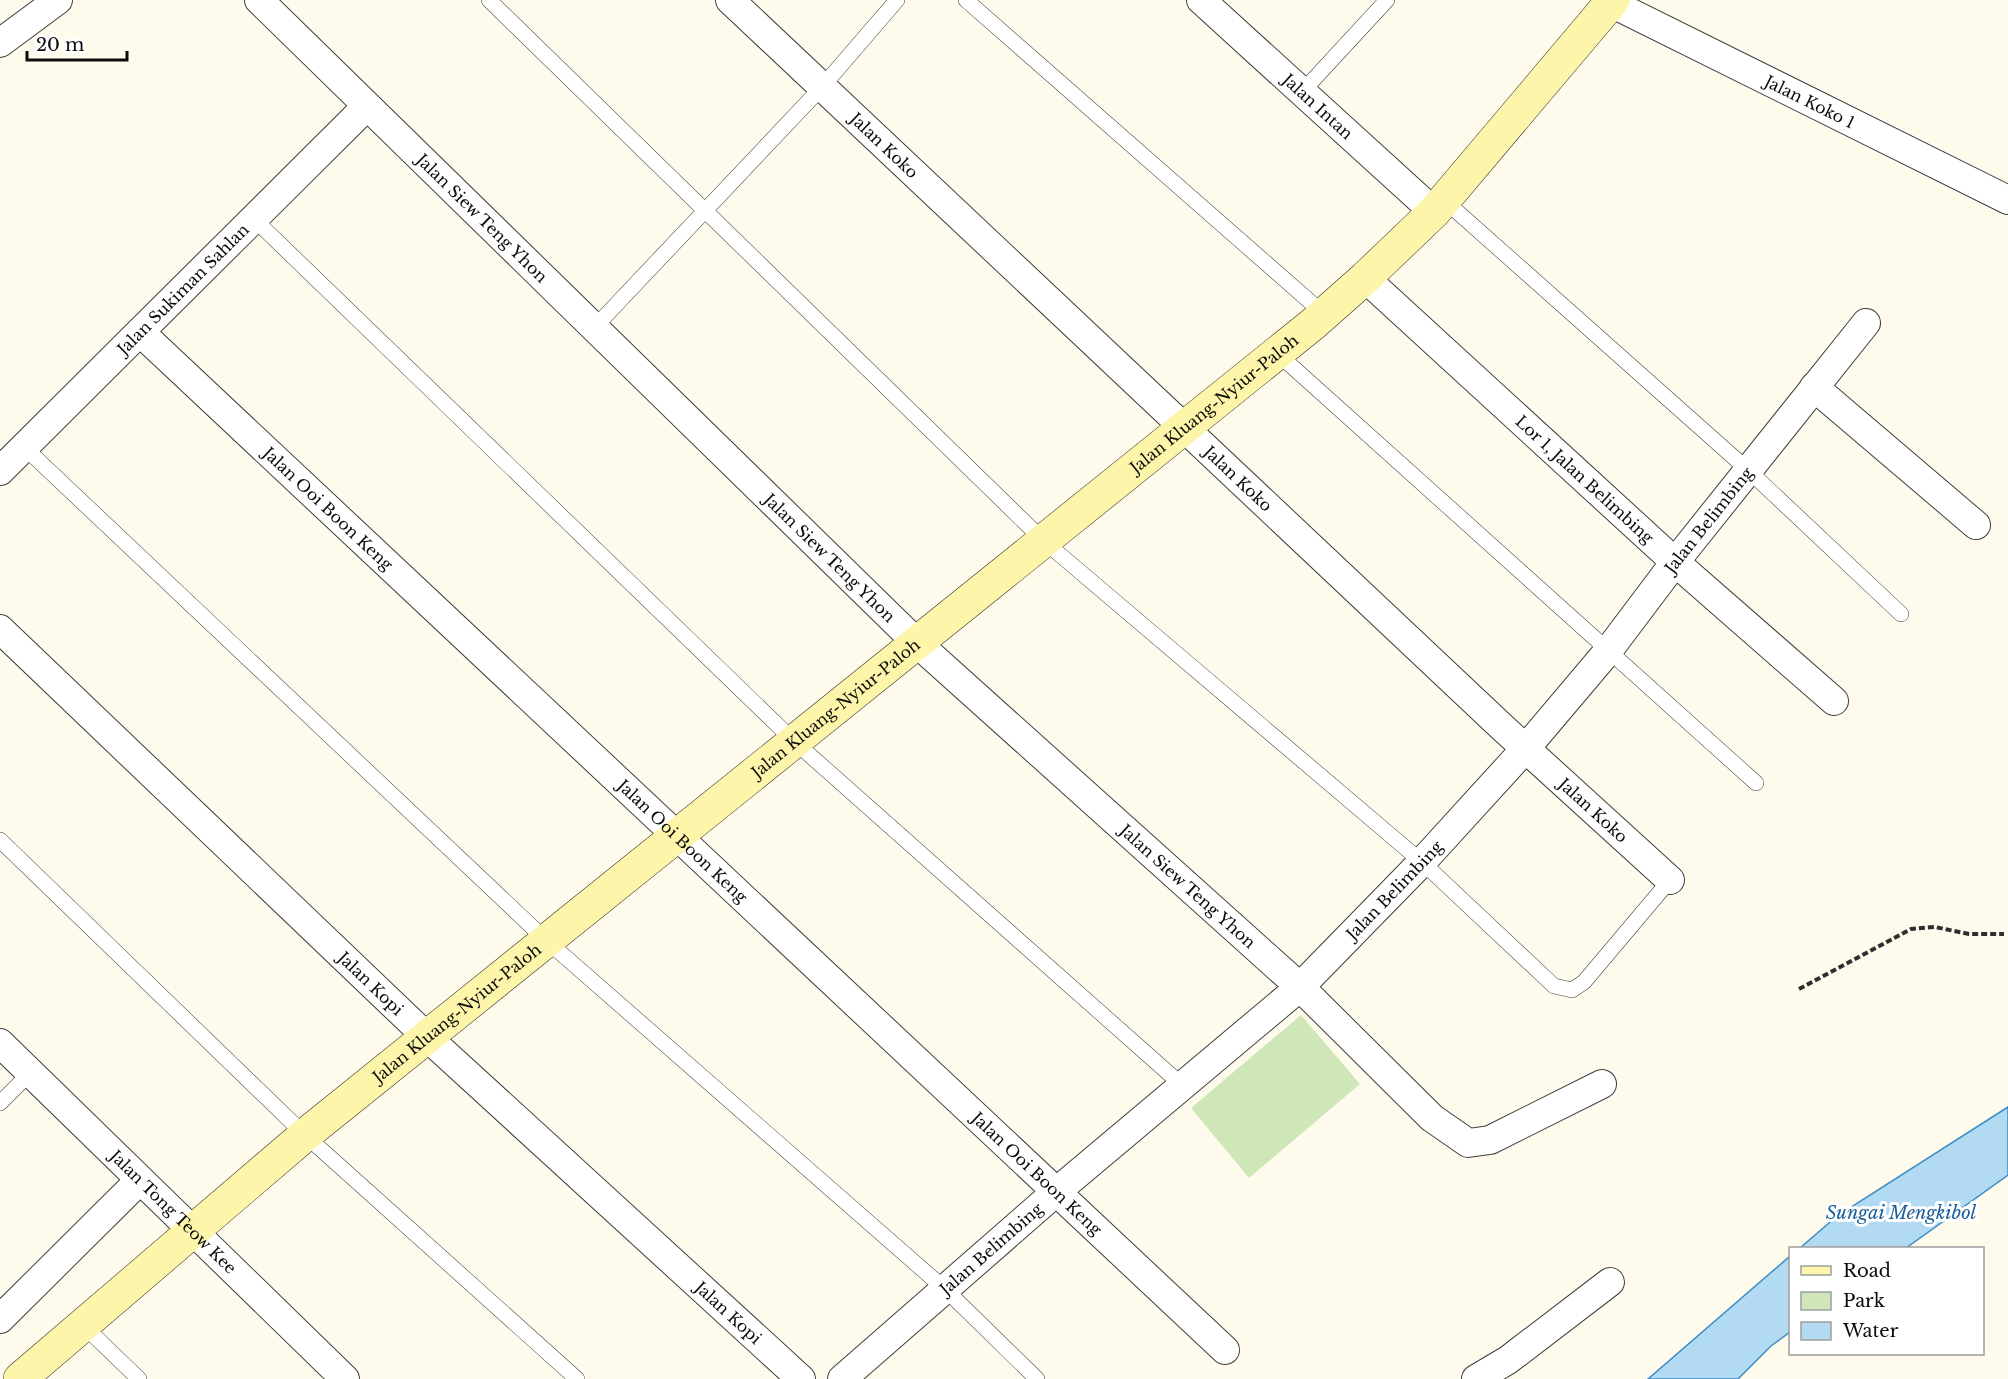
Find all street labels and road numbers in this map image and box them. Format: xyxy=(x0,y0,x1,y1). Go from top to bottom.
street label: Jalan Intan xyxy=(1277,68,1357,143)
street label: Jalan Koko 1 xyxy=(1760,70,1858,132)
street label: Jalan Koko xyxy=(845,107,923,182)
street label: Jalan Siew Teng Yhon xyxy=(411,148,552,287)
street label: Jalan Sukiman Sahlan xyxy=(111,219,253,360)
street label: Jalan Kluang-Nyiur-Paloh xyxy=(1124,330,1302,479)
street label: Lor 1, Jalan Belimbing xyxy=(1512,411,1658,548)
street label: Jalan Koko xyxy=(1198,440,1277,516)
street label: Jalan Ooi Boon Keng xyxy=(258,441,398,575)
street label: Jalan Belimbing xyxy=(1659,463,1757,579)
street label: Jalan Siew Teng Yhon xyxy=(759,488,900,626)
street label: Jalan Kluang-Nyiur-Paloh xyxy=(746,634,924,783)
street label: Jalan Koko xyxy=(1553,772,1632,847)
street label: Jalan Ooi Boon Keng xyxy=(612,774,752,907)
street label: Jalan Siew Teng Yhon xyxy=(1114,819,1260,952)
street label: Jalan Belimbing xyxy=(1340,836,1447,945)
street label: Jalan Kluang-Nyiur-Paloh xyxy=(367,939,545,1088)
street label: Jalan Kopi xyxy=(332,946,408,1020)
street label: Jalan Ooi Boon Keng xyxy=(966,1107,1106,1240)
street label: Jalan Tong Teow Kee xyxy=(105,1144,241,1278)
street label: Jalan Belimbing xyxy=(934,1198,1047,1300)
street label: Jalan Kopi xyxy=(689,1276,766,1348)

